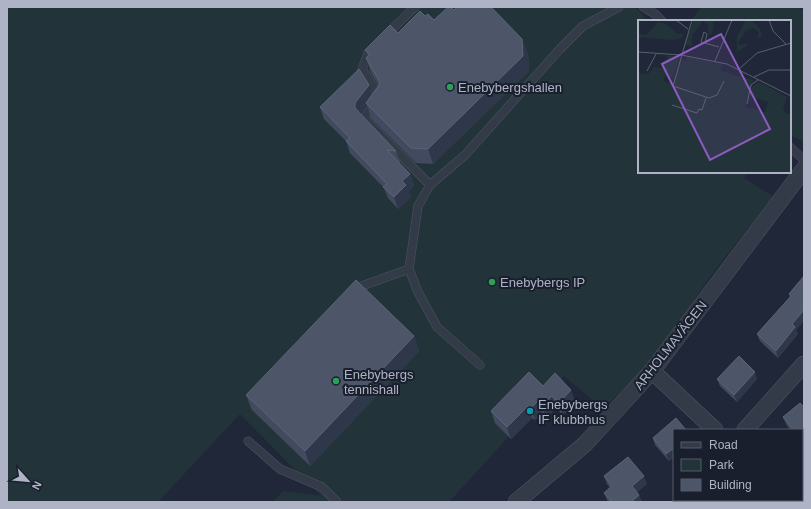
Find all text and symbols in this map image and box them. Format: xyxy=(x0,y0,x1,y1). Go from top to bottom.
inset map xyxy=(638,20,791,173)
place label: Enebybergshallen xyxy=(458,80,562,95)
marker: Enebybergshallen xyxy=(445,82,455,92)
place label: Enebybergs IP xyxy=(500,275,585,290)
marker: Enebybergs IP xyxy=(487,277,497,287)
street label: ARHOLMAVÄGEN xyxy=(631,298,710,393)
place label: Enebybergs tennishall xyxy=(344,367,414,397)
marker: Enebybergs tennishall xyxy=(331,376,341,386)
place label: Enebybergs IF klubbhus xyxy=(538,397,608,427)
marker: Enebybergs IF klubbhus xyxy=(525,406,535,416)
legend xyxy=(673,429,803,501)
text: Road xyxy=(709,438,738,452)
text: Park xyxy=(709,458,735,472)
north arrow xyxy=(8,461,48,501)
text: Building xyxy=(709,478,752,492)
text: N xyxy=(30,479,44,492)

